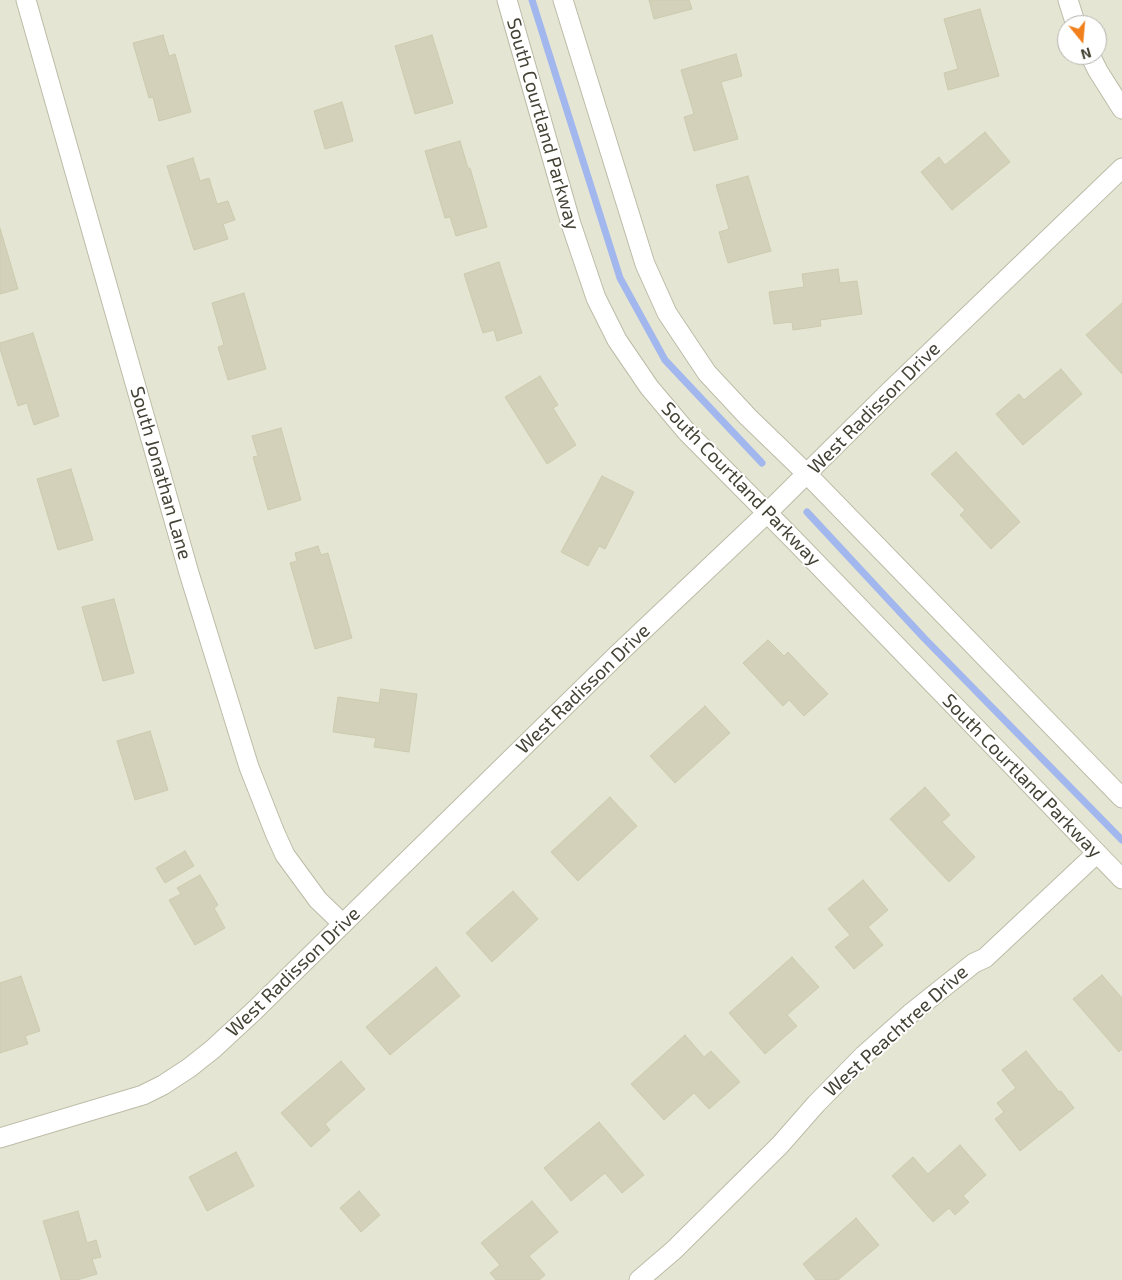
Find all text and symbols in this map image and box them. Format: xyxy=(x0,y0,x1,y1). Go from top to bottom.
street label: South Courtland Parkway xyxy=(502,15,584,233)
north arrow xyxy=(1057,15,1107,65)
text: N xyxy=(1079,44,1094,63)
street label: West Radisson Drive xyxy=(803,337,945,479)
street label: South Jonathan Lane xyxy=(125,384,197,562)
street label: South Courtland Parkway xyxy=(657,397,825,571)
street label: West Radisson Drive xyxy=(511,619,655,759)
street label: South Courtland Parkway xyxy=(938,689,1106,863)
street label: West Radisson Drive xyxy=(221,902,365,1042)
street label: West Peachtree Drive xyxy=(819,960,973,1102)

